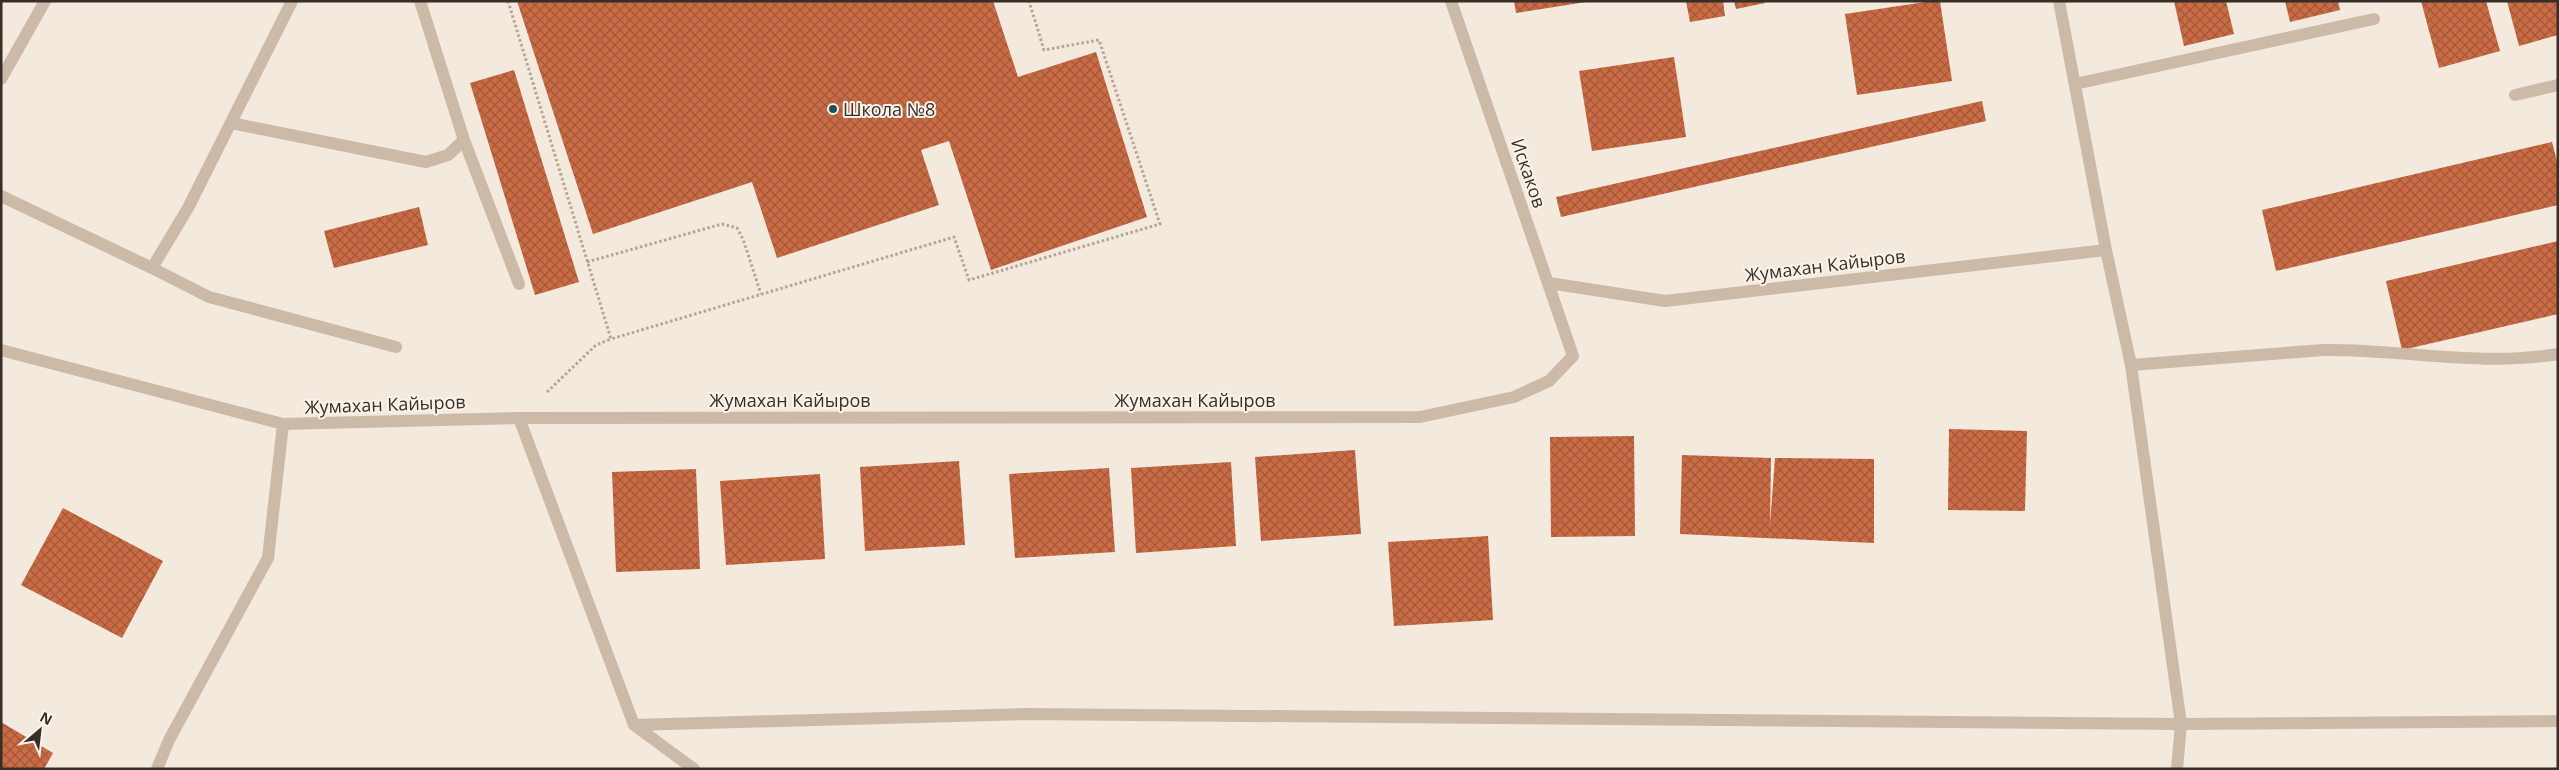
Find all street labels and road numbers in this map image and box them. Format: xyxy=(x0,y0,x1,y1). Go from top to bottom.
street label: Искаков xyxy=(1506,135,1552,211)
street label: Жумахан Кайыров xyxy=(1743,243,1907,287)
street label: Жумахан Кайыров xyxy=(709,388,871,412)
street label: Жумахан Кайыров xyxy=(1114,388,1276,412)
street label: Жумахан Кайыров xyxy=(304,389,466,419)

